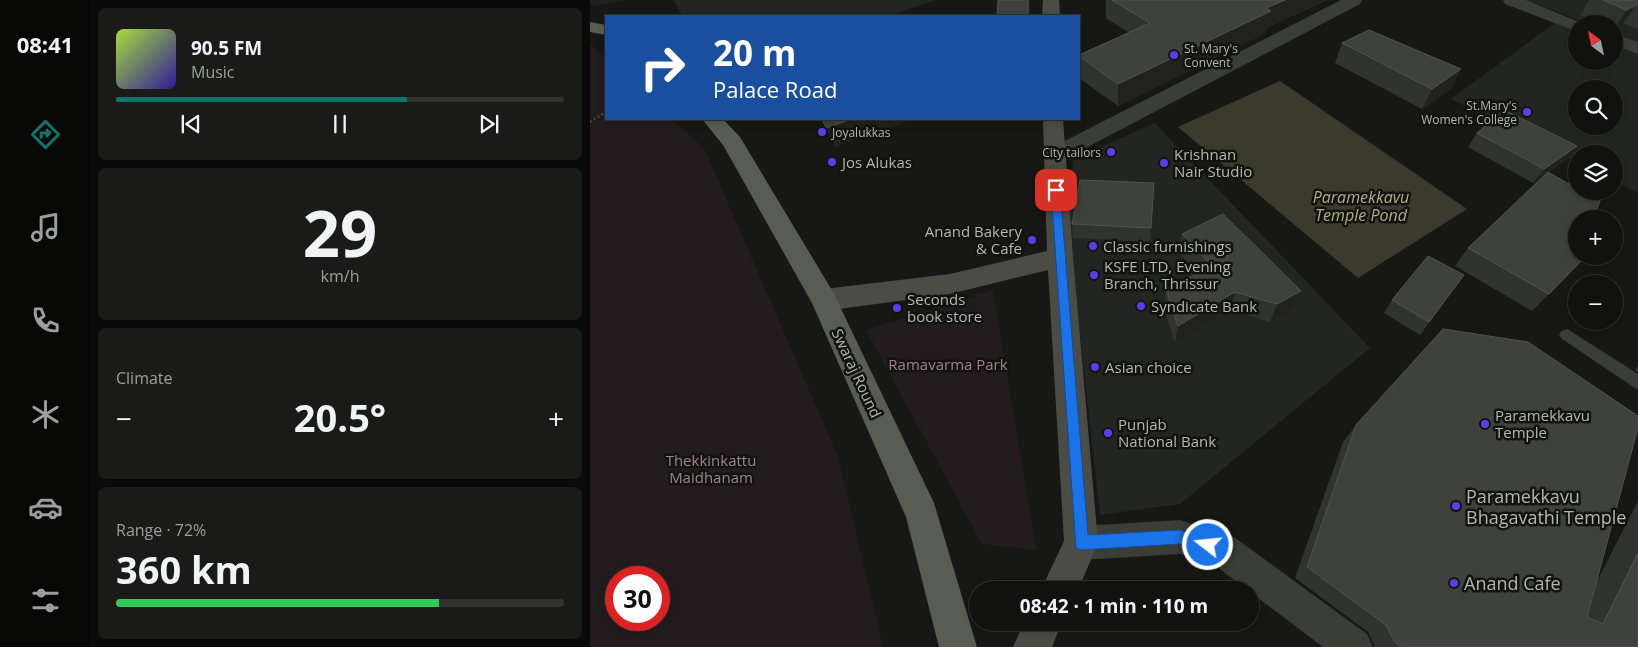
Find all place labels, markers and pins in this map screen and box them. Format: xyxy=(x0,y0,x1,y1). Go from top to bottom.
place label: St. Mary's Convent xyxy=(1184,40,1238,71)
marker: St. Mary's Convent xyxy=(1168,49,1180,61)
place label: St.Mary's Women's College xyxy=(1421,97,1517,128)
marker: St.Mary's Women's College xyxy=(1521,106,1533,118)
place label: Joyalukkas xyxy=(831,124,891,141)
marker: Joyalukkas xyxy=(816,126,828,138)
place label: City tailors xyxy=(1042,144,1101,161)
place label: Krishnan Nair Studio xyxy=(1174,144,1252,181)
marker: City tailors xyxy=(1105,146,1117,158)
place label: Jos Alukas xyxy=(840,152,912,172)
marker: Jos Alukas xyxy=(826,156,838,168)
marker: Krishnan Nair Studio xyxy=(1158,157,1170,169)
pin xyxy=(1035,169,1077,211)
place label: Anand Bakery & Cafe xyxy=(925,221,1022,258)
marker: Anand Bakery & Cafe xyxy=(1026,234,1038,246)
place label: Classic furnishings xyxy=(1103,236,1232,256)
marker: Classic furnishings xyxy=(1087,240,1099,252)
place label: KSFE LTD, Evening Branch, Thrissur xyxy=(1104,256,1231,293)
marker: KSFE LTD, Evening Branch, Thrissur xyxy=(1088,269,1100,281)
place label: Seconds book store xyxy=(907,289,982,326)
place label: Syndicate Bank xyxy=(1151,296,1257,316)
marker: Syndicate Bank xyxy=(1135,300,1147,312)
marker: Seconds book store xyxy=(891,302,903,314)
place label: Asian choice xyxy=(1105,357,1192,377)
marker: Asian choice xyxy=(1089,361,1101,373)
place label: Paramekkavu Temple xyxy=(1495,405,1590,442)
place label: Punjab National Bank xyxy=(1118,414,1216,451)
marker: Paramekkavu Temple xyxy=(1479,418,1491,430)
marker: Punjab National Bank xyxy=(1102,427,1114,439)
place label: Paramekkavu Bhagavathi Temple xyxy=(1466,484,1626,529)
marker: Paramekkavu Bhagavathi Temple xyxy=(1450,500,1462,512)
place label: Anand Cafe xyxy=(1464,571,1561,595)
marker: Anand Cafe xyxy=(1448,577,1460,589)

